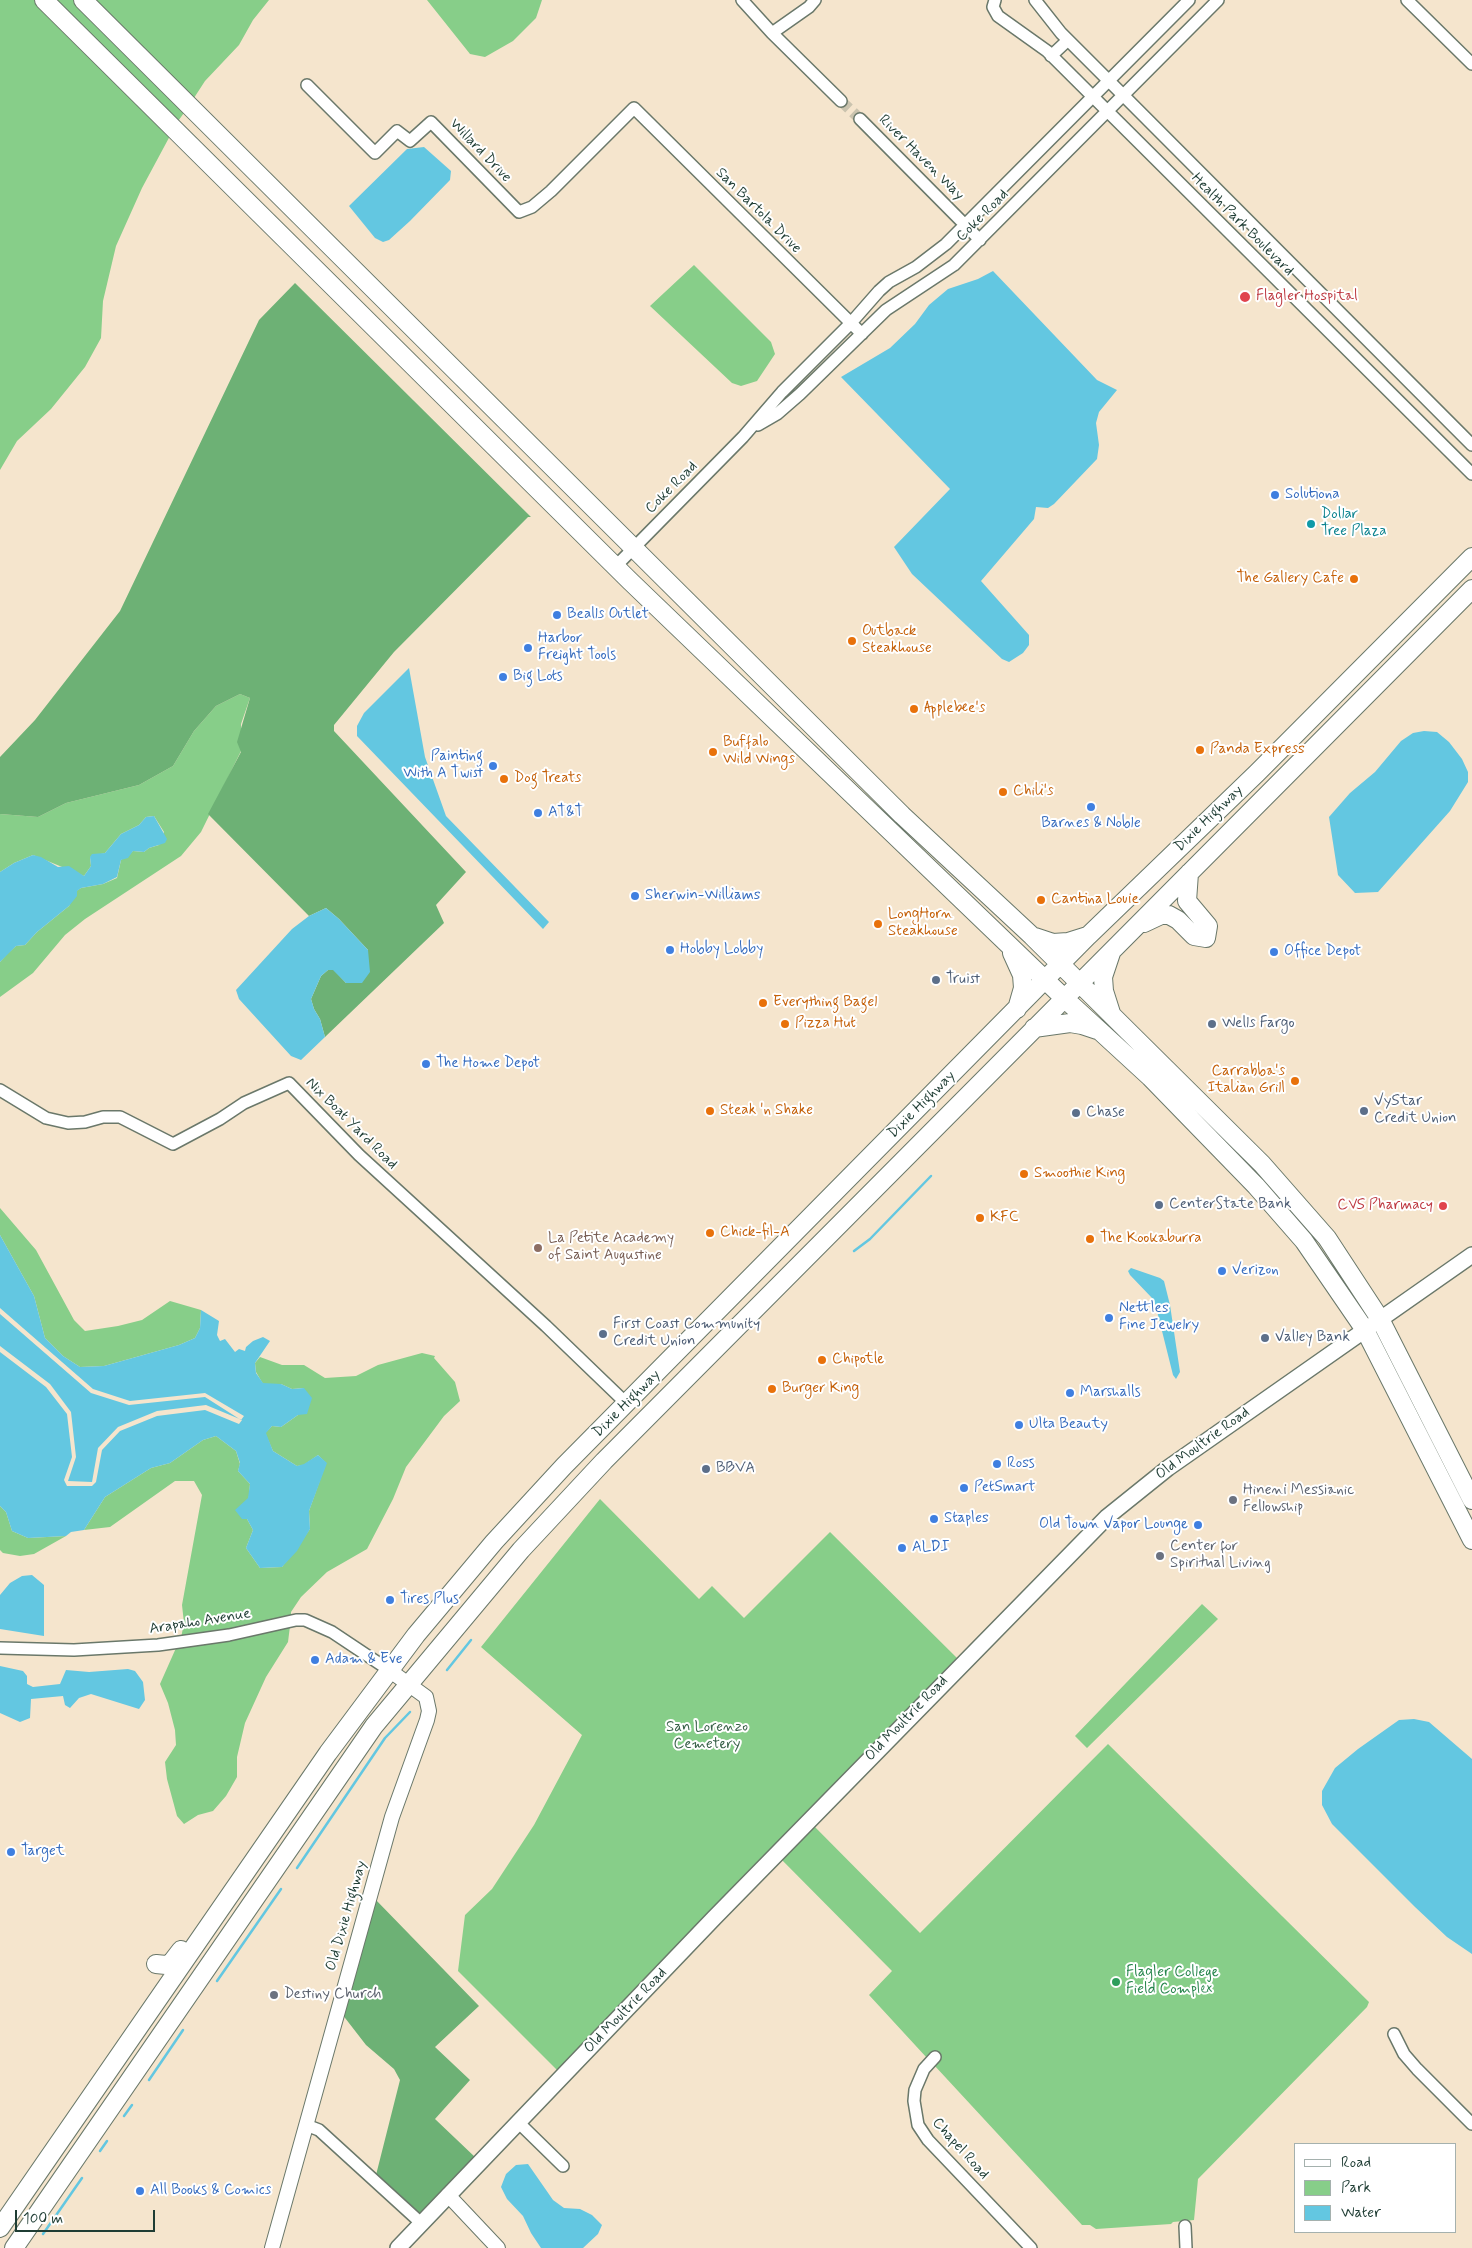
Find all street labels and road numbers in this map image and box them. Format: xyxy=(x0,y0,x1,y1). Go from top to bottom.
street label: River Haven Way xyxy=(874,111,968,205)
street label: Willard Drive xyxy=(445,115,515,187)
street label: San Bartola Drive xyxy=(711,164,805,258)
street label: Health Park Boulevard xyxy=(1187,170,1297,280)
street label: Coke Road xyxy=(953,186,1013,246)
street label: Coke Road xyxy=(642,458,702,518)
street label: Dixie Highway xyxy=(1171,782,1247,856)
street label: Dixie Highway xyxy=(884,1067,960,1143)
street label: Nix Boat Yard Road xyxy=(301,1074,401,1174)
street label: Dixie Highway xyxy=(589,1366,665,1442)
street label: Old Moultrie Road xyxy=(1153,1404,1253,1484)
street label: Arapaho Avenue xyxy=(148,1605,252,1639)
street label: Old Moultrie Road xyxy=(862,1673,952,1765)
street label: Old Dixie Highway xyxy=(323,1859,371,1973)
street label: Old Moultrie Road xyxy=(581,1965,671,2057)
street label: Chapel Road xyxy=(928,2114,992,2184)

